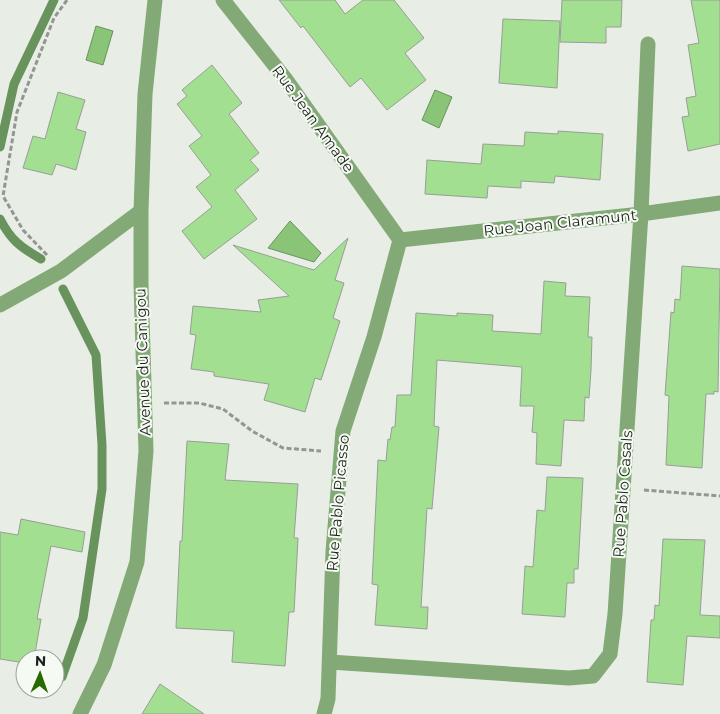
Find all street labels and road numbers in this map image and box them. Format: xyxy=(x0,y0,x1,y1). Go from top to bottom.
street label: Rue Jean Amade xyxy=(268,61,359,176)
street label: Rue Joan Claramunt xyxy=(483,205,637,240)
street label: Avenue du Canigou xyxy=(130,288,155,436)
street label: Rue Pablo Casals xyxy=(609,430,636,558)
street label: Rue Pablo Picasso xyxy=(322,434,353,572)

